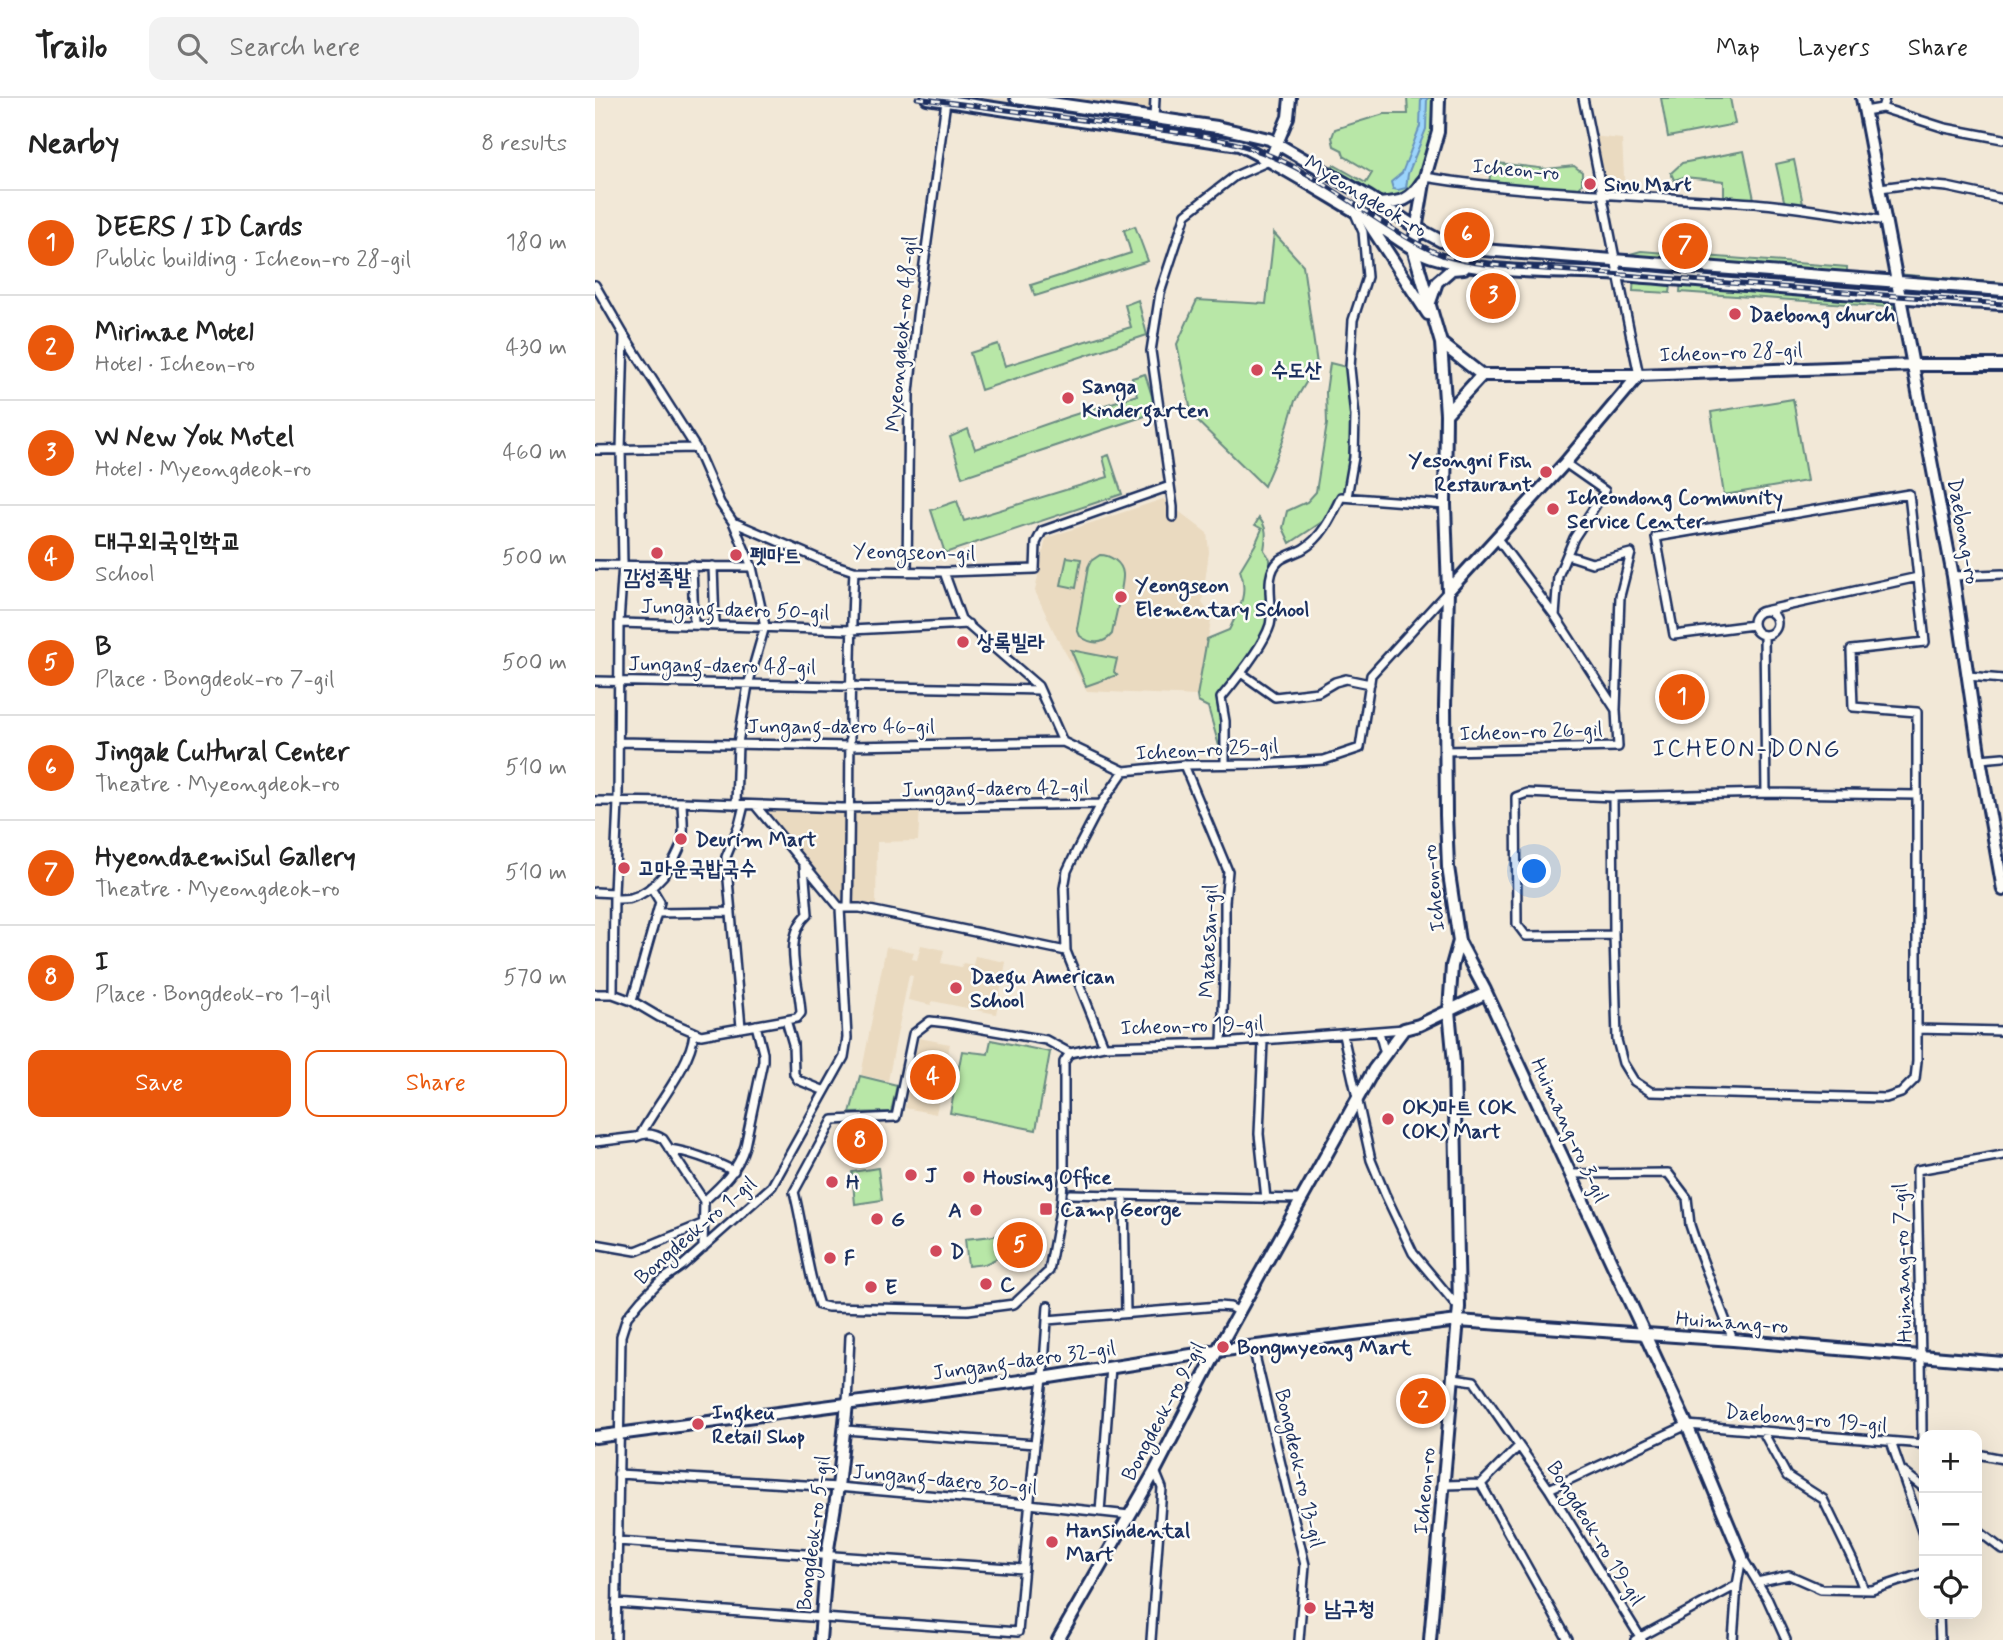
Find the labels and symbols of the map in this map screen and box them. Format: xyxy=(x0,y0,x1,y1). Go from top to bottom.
street label: Myeongdeok-ro xyxy=(1299,149,1432,245)
street label: Icheon-ro xyxy=(1471,152,1561,188)
place label: Sinu Mart xyxy=(1604,171,1692,199)
marker: Sinu Mart xyxy=(1582,176,1598,192)
pin: 6 xyxy=(1444,209,1490,261)
pin: 7 xyxy=(1662,220,1708,272)
street label: Myeongdeok-ro 48-gil xyxy=(879,235,925,433)
pin: 3 xyxy=(1470,270,1516,322)
place label: Daebong church xyxy=(1749,301,1896,329)
marker: Daebong church xyxy=(1727,306,1743,322)
street label: Icheon-ro 28-gil xyxy=(1659,337,1803,369)
place label: 수도산 xyxy=(1271,357,1322,385)
marker: 수도산 xyxy=(1249,362,1265,378)
place label: Sanga Kindergarten xyxy=(1082,373,1209,427)
marker: Sanga Kindergarten xyxy=(1060,390,1076,406)
place label: Yesongni Fish Restaurant xyxy=(1408,447,1532,499)
marker: Yesongni Fish Restaurant xyxy=(1538,464,1554,480)
street label: Daebong-ro xyxy=(1940,476,1986,586)
place label: Icheondong Community Service Center xyxy=(1567,484,1783,536)
marker: Icheondong Community Service Center xyxy=(1545,501,1561,517)
street label: Yeongseon-gil xyxy=(852,538,976,569)
place label: 펫마트 xyxy=(750,542,801,570)
marker: 감성족발 xyxy=(649,545,665,561)
marker: 펫마트 xyxy=(728,547,744,563)
place label: 감성족발 xyxy=(623,564,691,592)
place label: Yeongseon Elementary School xyxy=(1135,572,1310,624)
marker: Yeongseon Elementary School xyxy=(1113,589,1129,605)
street label: Jungang-daero 50-gil xyxy=(640,593,830,629)
place label: 상록빌라 xyxy=(977,629,1045,657)
marker: 상록빌라 xyxy=(955,634,971,650)
street label: Jungang-daero 48-gil xyxy=(628,650,816,684)
pin: 1 xyxy=(1659,671,1705,723)
street label: Jungang-daero 46-gil xyxy=(747,713,935,743)
street label: Icheon-ro 26-gil xyxy=(1459,716,1603,748)
street label: Icheon-ro 25-gil xyxy=(1135,732,1279,768)
district label: ICHEON-DONG xyxy=(1653,734,1841,765)
street label: Jungang-daero 42-gil xyxy=(901,773,1089,807)
place label: Deurim Mart xyxy=(695,826,817,854)
marker: Deurim Mart xyxy=(673,831,689,847)
street label: Icheon-ro xyxy=(1416,843,1452,933)
your location xyxy=(1517,854,1551,888)
place label: 고마운국밥국수 xyxy=(638,855,756,883)
marker: 고마운국밥국수 xyxy=(616,860,632,876)
street label: Mataesan-gil xyxy=(1193,884,1225,998)
place label: Daegu American School xyxy=(970,963,1115,1015)
marker: Daegu American School xyxy=(948,980,964,996)
street label: Icheon-ro 19-gil xyxy=(1120,1010,1264,1042)
pin: 4 xyxy=(910,1051,956,1103)
street label: Huimang-ro 3-gil xyxy=(1523,1054,1615,1207)
place label: OK)마트 (OK (OK) Mart xyxy=(1402,1094,1517,1146)
marker: OK)마트 (OK (OK) Mart xyxy=(1380,1111,1396,1127)
pin: 8 xyxy=(837,1115,883,1167)
place label: J xyxy=(925,1162,937,1190)
place label: Housing Office xyxy=(983,1164,1112,1192)
marker: J xyxy=(903,1167,919,1183)
place label: H xyxy=(846,1169,860,1197)
marker: Housing Office xyxy=(961,1169,977,1185)
street label: Bongdeok-ro 1-gil xyxy=(629,1170,763,1292)
marker: H xyxy=(824,1174,840,1190)
street label: Huimang-ro 7-gil xyxy=(1886,1183,1920,1343)
place label: Camp George xyxy=(1060,1196,1182,1226)
place label: A xyxy=(948,1197,962,1225)
marker: Camp George xyxy=(1038,1201,1054,1217)
marker: A xyxy=(968,1202,984,1218)
place label: G xyxy=(891,1206,905,1234)
marker: G xyxy=(869,1211,885,1227)
pin: 5 xyxy=(997,1219,1043,1271)
place label: D xyxy=(950,1238,964,1266)
marker: D xyxy=(928,1243,944,1259)
place label: F xyxy=(844,1245,855,1273)
marker: F xyxy=(822,1250,838,1266)
place label: C xyxy=(1000,1271,1015,1299)
place label: E xyxy=(885,1274,897,1302)
marker: C xyxy=(978,1276,994,1292)
marker: E xyxy=(863,1279,879,1295)
street label: Huimang-ro xyxy=(1675,1305,1789,1341)
street label: Jungang-daero 32-gil xyxy=(931,1334,1118,1390)
place label: Bongmyeong Mart xyxy=(1237,1334,1412,1364)
street label: Bongdeok-ro 9-gil xyxy=(1115,1337,1213,1486)
marker: Bongmyeong Mart xyxy=(1215,1339,1231,1355)
pin: 2 xyxy=(1400,1375,1446,1427)
street label: Bongdeok-ro 13-gil xyxy=(1266,1386,1331,1550)
street label: Daebong-ro 19-gil xyxy=(1724,1398,1888,1440)
place label: Ingkeu Retail Shop xyxy=(712,1399,805,1451)
marker: Ingkeu Retail Shop xyxy=(690,1416,706,1432)
street label: Icheon-ro xyxy=(1407,1446,1443,1536)
street label: Bongdeok-ro 5-gil xyxy=(791,1454,838,1612)
street label: Bongdeok-ro 19-gil xyxy=(1539,1456,1651,1612)
street label: Jungang-daero 30-gil xyxy=(851,1458,1039,1504)
place label: Hansindental Mart xyxy=(1066,1517,1190,1569)
marker: Hansindental Mart xyxy=(1044,1534,1060,1550)
place label: 남구청 xyxy=(1324,1595,1375,1623)
marker: 남구청 xyxy=(1302,1600,1318,1616)

